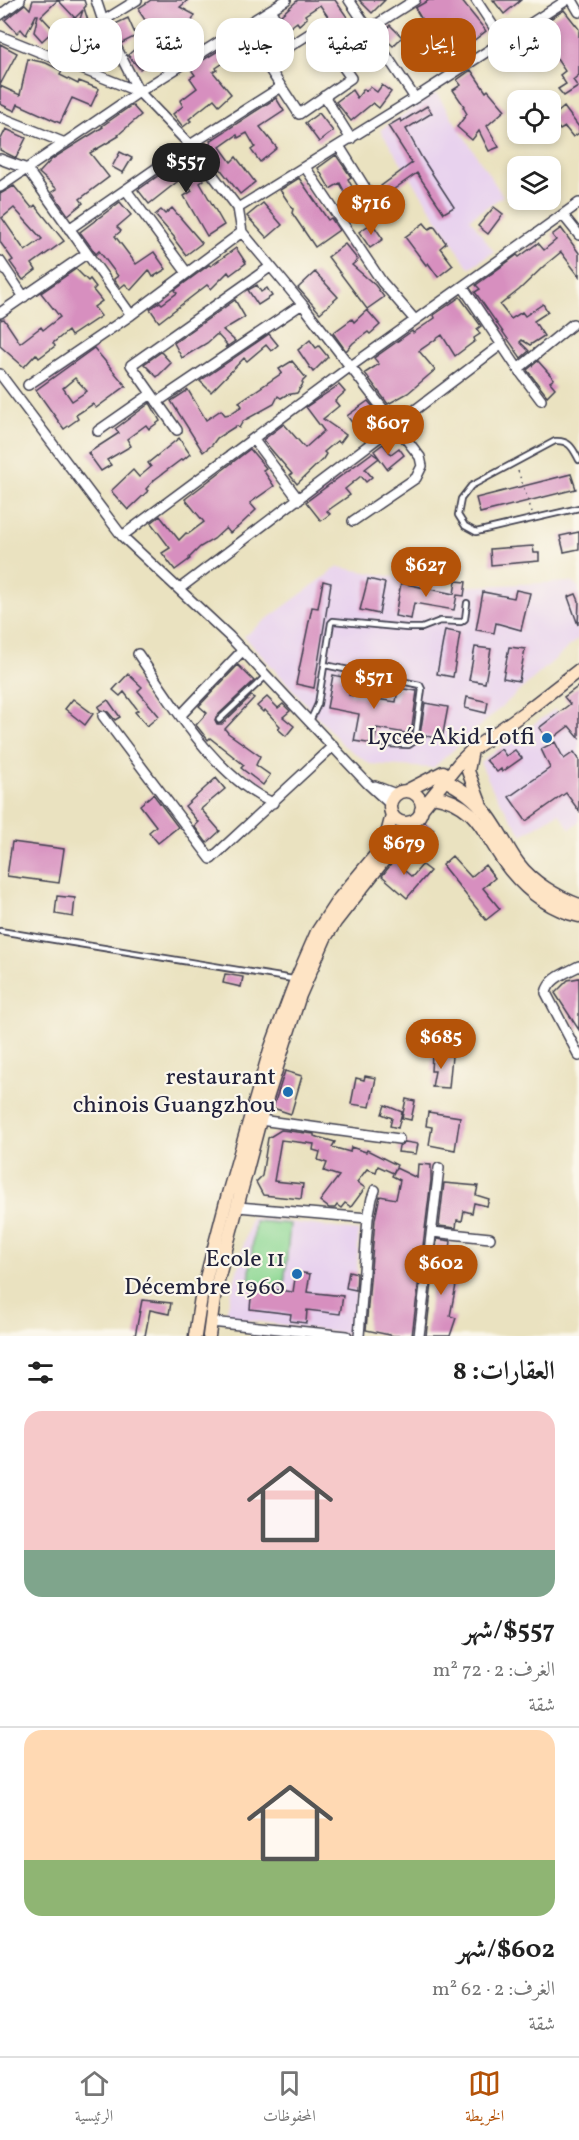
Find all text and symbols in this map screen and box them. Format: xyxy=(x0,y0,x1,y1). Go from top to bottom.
chip: منزل xyxy=(48,18,122,72)
chip: شقة xyxy=(134,18,204,72)
chip: جديد xyxy=(216,18,294,72)
chip: تصفية xyxy=(306,18,389,72)
chip: إيجار xyxy=(401,18,476,72)
chip: شراء xyxy=(488,18,561,72)
map controls xyxy=(507,90,561,210)
button: locate xyxy=(507,90,561,144)
pin: $557 xyxy=(150,143,222,194)
text: $557 xyxy=(166,148,206,176)
button: layers xyxy=(507,156,561,210)
pin: $716 xyxy=(335,185,407,236)
text: $716 xyxy=(351,190,391,218)
pin: $607 xyxy=(352,405,424,456)
text: $607 xyxy=(366,410,410,438)
pin: $627 xyxy=(390,547,462,598)
text: $627 xyxy=(405,552,447,580)
pin: $571 xyxy=(338,659,410,710)
text: $571 xyxy=(355,664,393,692)
place label: Lycée Akid Lotfi xyxy=(367,721,535,755)
marker: Lycée Akid Lotfi xyxy=(540,731,554,745)
pin: $679 xyxy=(368,825,440,876)
text: $679 xyxy=(383,830,425,858)
pin: $685 xyxy=(405,1019,477,1070)
text: $685 xyxy=(420,1024,462,1052)
place label: restaurant chinois Guangzhou xyxy=(73,1061,276,1123)
marker: restaurant chinois Guangzhou xyxy=(281,1085,295,1099)
place label: Ecole 11 Décembre 1960 xyxy=(124,1243,285,1305)
pin: $602 xyxy=(405,1245,477,1296)
text: $602 xyxy=(419,1250,463,1278)
marker: Ecole 11 Décembre 1960 xyxy=(290,1267,304,1281)
text: العقارات: 8 xyxy=(453,1354,555,1390)
icon: filters xyxy=(24,1356,57,1389)
icon: home xyxy=(236,1450,344,1558)
text: $557/شهر xyxy=(463,1613,555,1649)
text: الغرف: 2 · 72 m² xyxy=(433,1657,555,1685)
text: شقة xyxy=(529,1692,555,1720)
icon: home xyxy=(236,1769,344,1877)
text: $602/شهر xyxy=(457,1932,555,1968)
text: الغرف: 2 · 62 m² xyxy=(432,1976,555,2004)
text: شقة xyxy=(529,2011,555,2039)
tab: الرئيسية xyxy=(75,2067,113,2131)
tab: المحفوظات xyxy=(263,2067,316,2131)
tab: الخريطة xyxy=(465,2067,504,2131)

